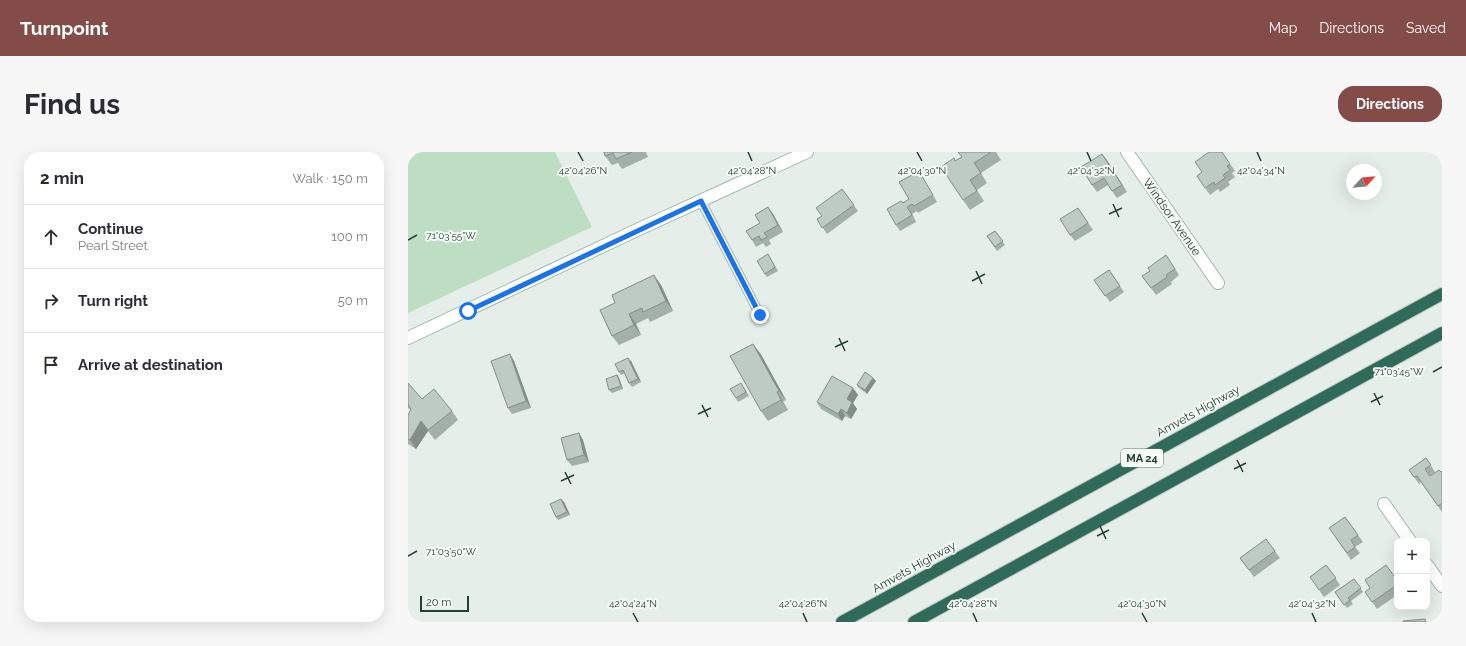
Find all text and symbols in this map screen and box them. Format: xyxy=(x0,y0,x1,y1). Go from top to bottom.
text: Turnpoint xyxy=(20,17,108,39)
text: Map xyxy=(1269,20,1297,36)
text: Directions xyxy=(1319,20,1384,36)
text: Saved xyxy=(1406,20,1446,36)
button: Directions xyxy=(1338,86,1442,122)
text: Find us xyxy=(24,88,120,121)
north arrow xyxy=(1346,164,1382,200)
text: 42°04'26"N xyxy=(559,165,607,176)
text: 42°04'28"N xyxy=(728,165,776,176)
text: 42°04'30"N xyxy=(898,165,946,176)
text: 42°04'32"N xyxy=(1067,165,1115,176)
text: 42°04'34"N xyxy=(1237,165,1285,176)
text: 2 min xyxy=(40,168,84,188)
text: Walk · 150 m xyxy=(293,171,368,186)
street label: Windsor Avenue xyxy=(1140,176,1204,258)
text: Continue xyxy=(78,220,143,238)
icon: ahead xyxy=(40,226,62,248)
text: 100 m xyxy=(331,229,368,244)
text: 71°03'55"W xyxy=(426,230,476,241)
text: Pearl Street xyxy=(78,238,148,253)
icon: right xyxy=(40,290,62,312)
text: Turn right xyxy=(78,292,148,310)
text: 50 m xyxy=(338,293,368,308)
route start xyxy=(459,302,477,320)
route end xyxy=(751,306,769,324)
icon: arrive xyxy=(40,354,62,376)
text: Arrive at destination xyxy=(78,356,223,374)
text: 71°03'45"W xyxy=(1375,366,1424,377)
street label: Amvets Highway xyxy=(1154,382,1243,440)
road number: MA 24 xyxy=(1121,449,1163,467)
street label: Amvets Highway xyxy=(870,538,959,596)
map controls xyxy=(1394,538,1430,610)
button: + xyxy=(1394,538,1430,574)
text: 71°03'50"W xyxy=(426,546,477,557)
button: − xyxy=(1394,574,1430,610)
scale bar xyxy=(420,594,469,613)
text: 20 m xyxy=(426,596,451,609)
text: 42°04'24"N xyxy=(609,598,657,609)
text: 42°04'26"N xyxy=(779,598,827,609)
text: 42°04'28"N xyxy=(949,598,997,609)
text: 42°04'30"N xyxy=(1118,598,1166,609)
text: 42°04'32"N xyxy=(1288,598,1336,609)

